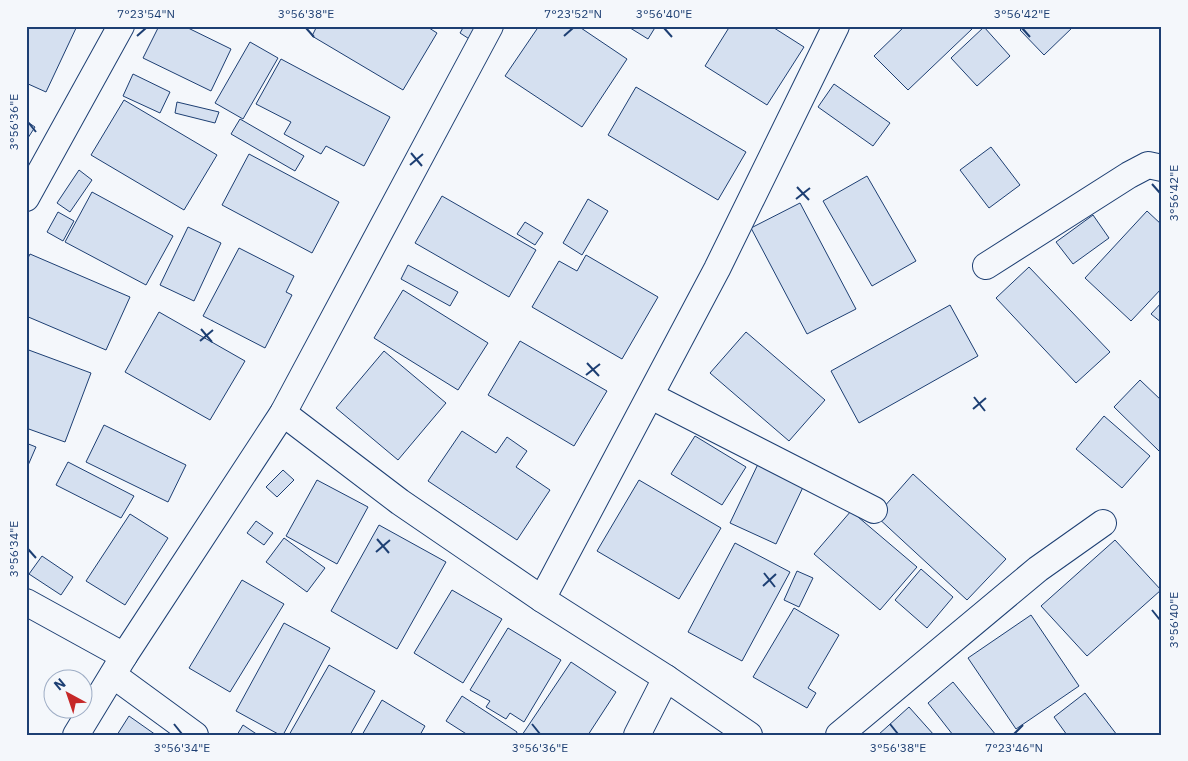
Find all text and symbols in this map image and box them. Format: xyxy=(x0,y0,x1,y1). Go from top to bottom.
text: 7°23'54"N xyxy=(117,6,175,21)
text: 3°56'38"E xyxy=(278,6,334,21)
text: 7°23'52"N xyxy=(544,6,602,21)
text: 3°56'40"E xyxy=(636,6,692,21)
text: 3°56'42"E xyxy=(994,6,1050,21)
text: 3°56'36"E xyxy=(6,94,21,150)
text: 3°56'42"E xyxy=(1166,165,1181,221)
text: 3°56'34"E xyxy=(6,521,21,577)
text: 3°56'40"E xyxy=(1166,592,1181,648)
north arrow xyxy=(42,668,92,718)
text: N xyxy=(50,674,69,694)
text: 3°56'34"E xyxy=(154,740,210,755)
text: 3°56'36"E xyxy=(512,740,568,755)
text: 3°56'38"E xyxy=(870,740,926,755)
text: 7°23'46"N xyxy=(985,740,1043,755)

